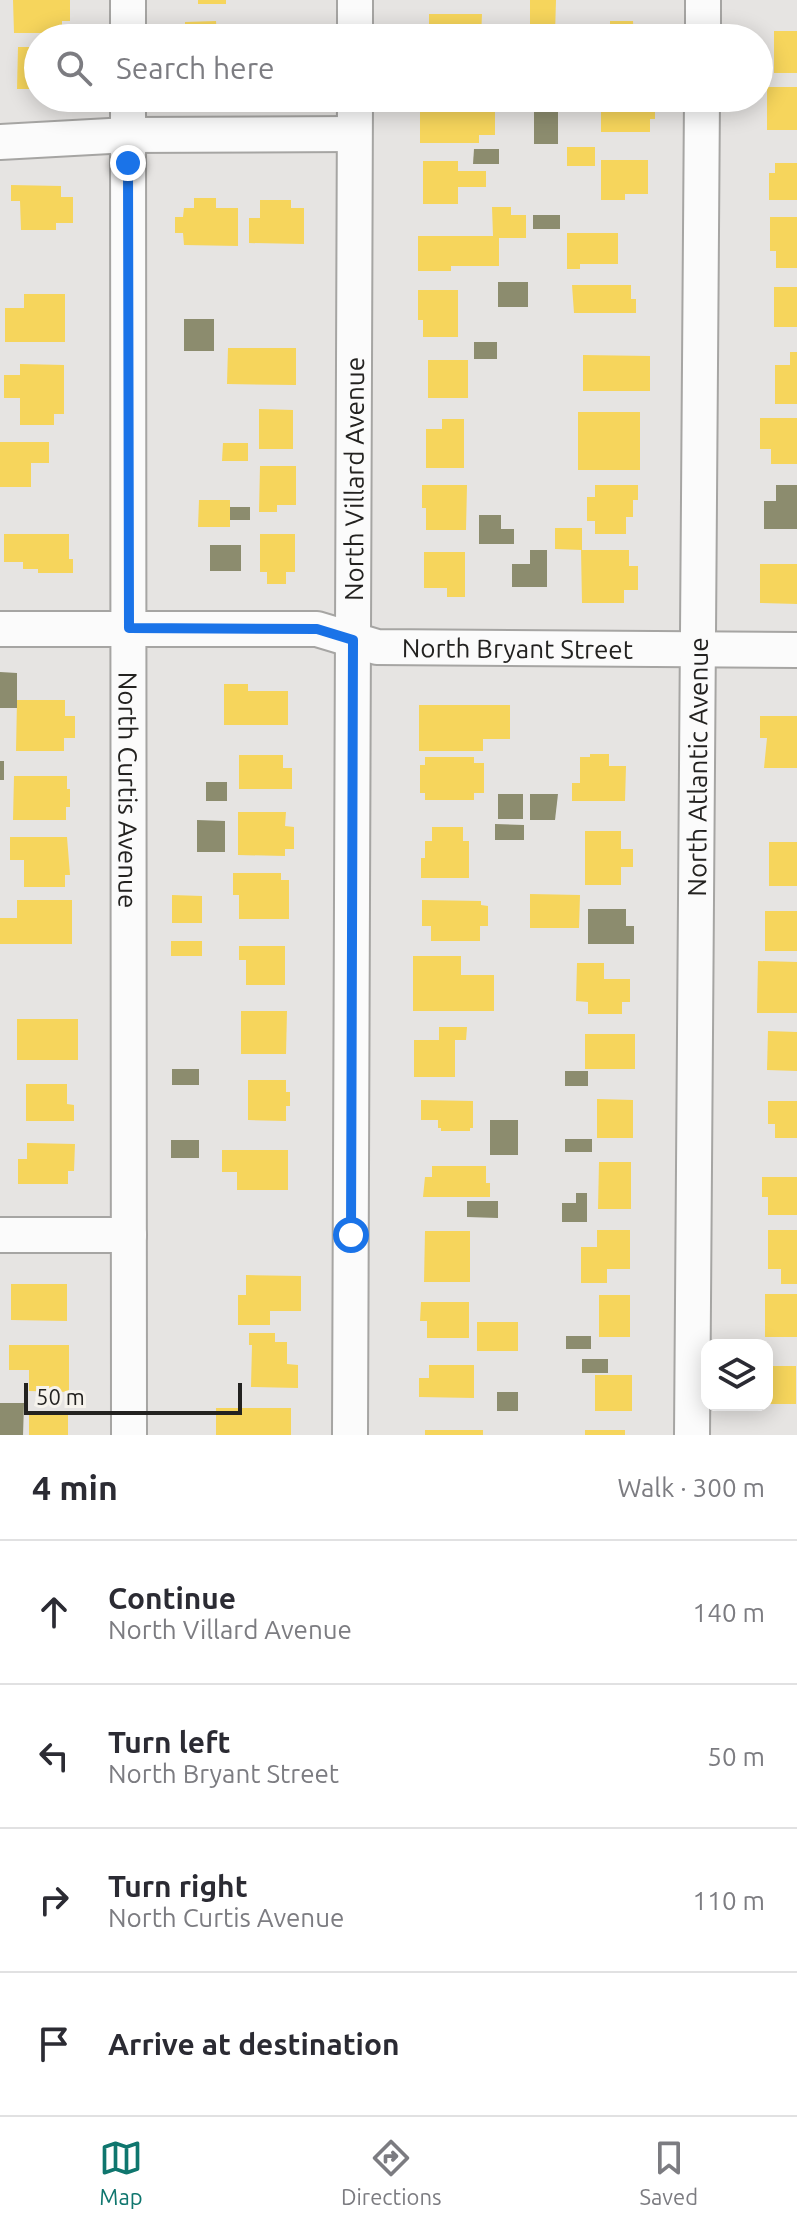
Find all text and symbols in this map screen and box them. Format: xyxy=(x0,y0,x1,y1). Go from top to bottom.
search box xyxy=(24,24,773,112)
icon: search xyxy=(52,46,96,90)
text: Search here xyxy=(116,51,275,85)
route end xyxy=(110,145,146,181)
street label: North Villard Avenue xyxy=(339,357,369,601)
street label: North Bryant Street xyxy=(402,633,633,663)
street label: North Atlantic Avenue xyxy=(682,637,712,897)
street label: North Curtis Avenue xyxy=(114,672,143,908)
route start xyxy=(333,1217,369,1253)
map controls xyxy=(701,1339,773,1411)
button: layers xyxy=(701,1339,773,1411)
scale bar xyxy=(24,1379,242,1415)
text: 50 m xyxy=(36,1384,85,1409)
text: 4 min xyxy=(32,1468,118,1506)
text: Walk · 300 m xyxy=(617,1473,765,1502)
text: Continue xyxy=(108,1581,236,1615)
icon: ahead xyxy=(32,1590,76,1634)
text: 140 m xyxy=(693,1598,765,1627)
text: North Villard Avenue xyxy=(108,1615,352,1644)
text: Turn left xyxy=(108,1725,230,1759)
icon: left xyxy=(32,1734,76,1778)
text: 50 m xyxy=(707,1742,765,1771)
text: North Bryant Street xyxy=(108,1759,339,1788)
text: Turn right xyxy=(108,1869,248,1903)
icon: right xyxy=(32,1878,76,1922)
text: 110 m xyxy=(693,1886,765,1915)
text: North Curtis Avenue xyxy=(108,1903,344,1932)
icon: arrive xyxy=(32,2022,76,2066)
text: Arrive at destination xyxy=(108,2027,400,2061)
tab: Map xyxy=(99,2136,143,2209)
tab: Directions xyxy=(341,2136,442,2209)
tab: Saved xyxy=(639,2136,698,2209)

